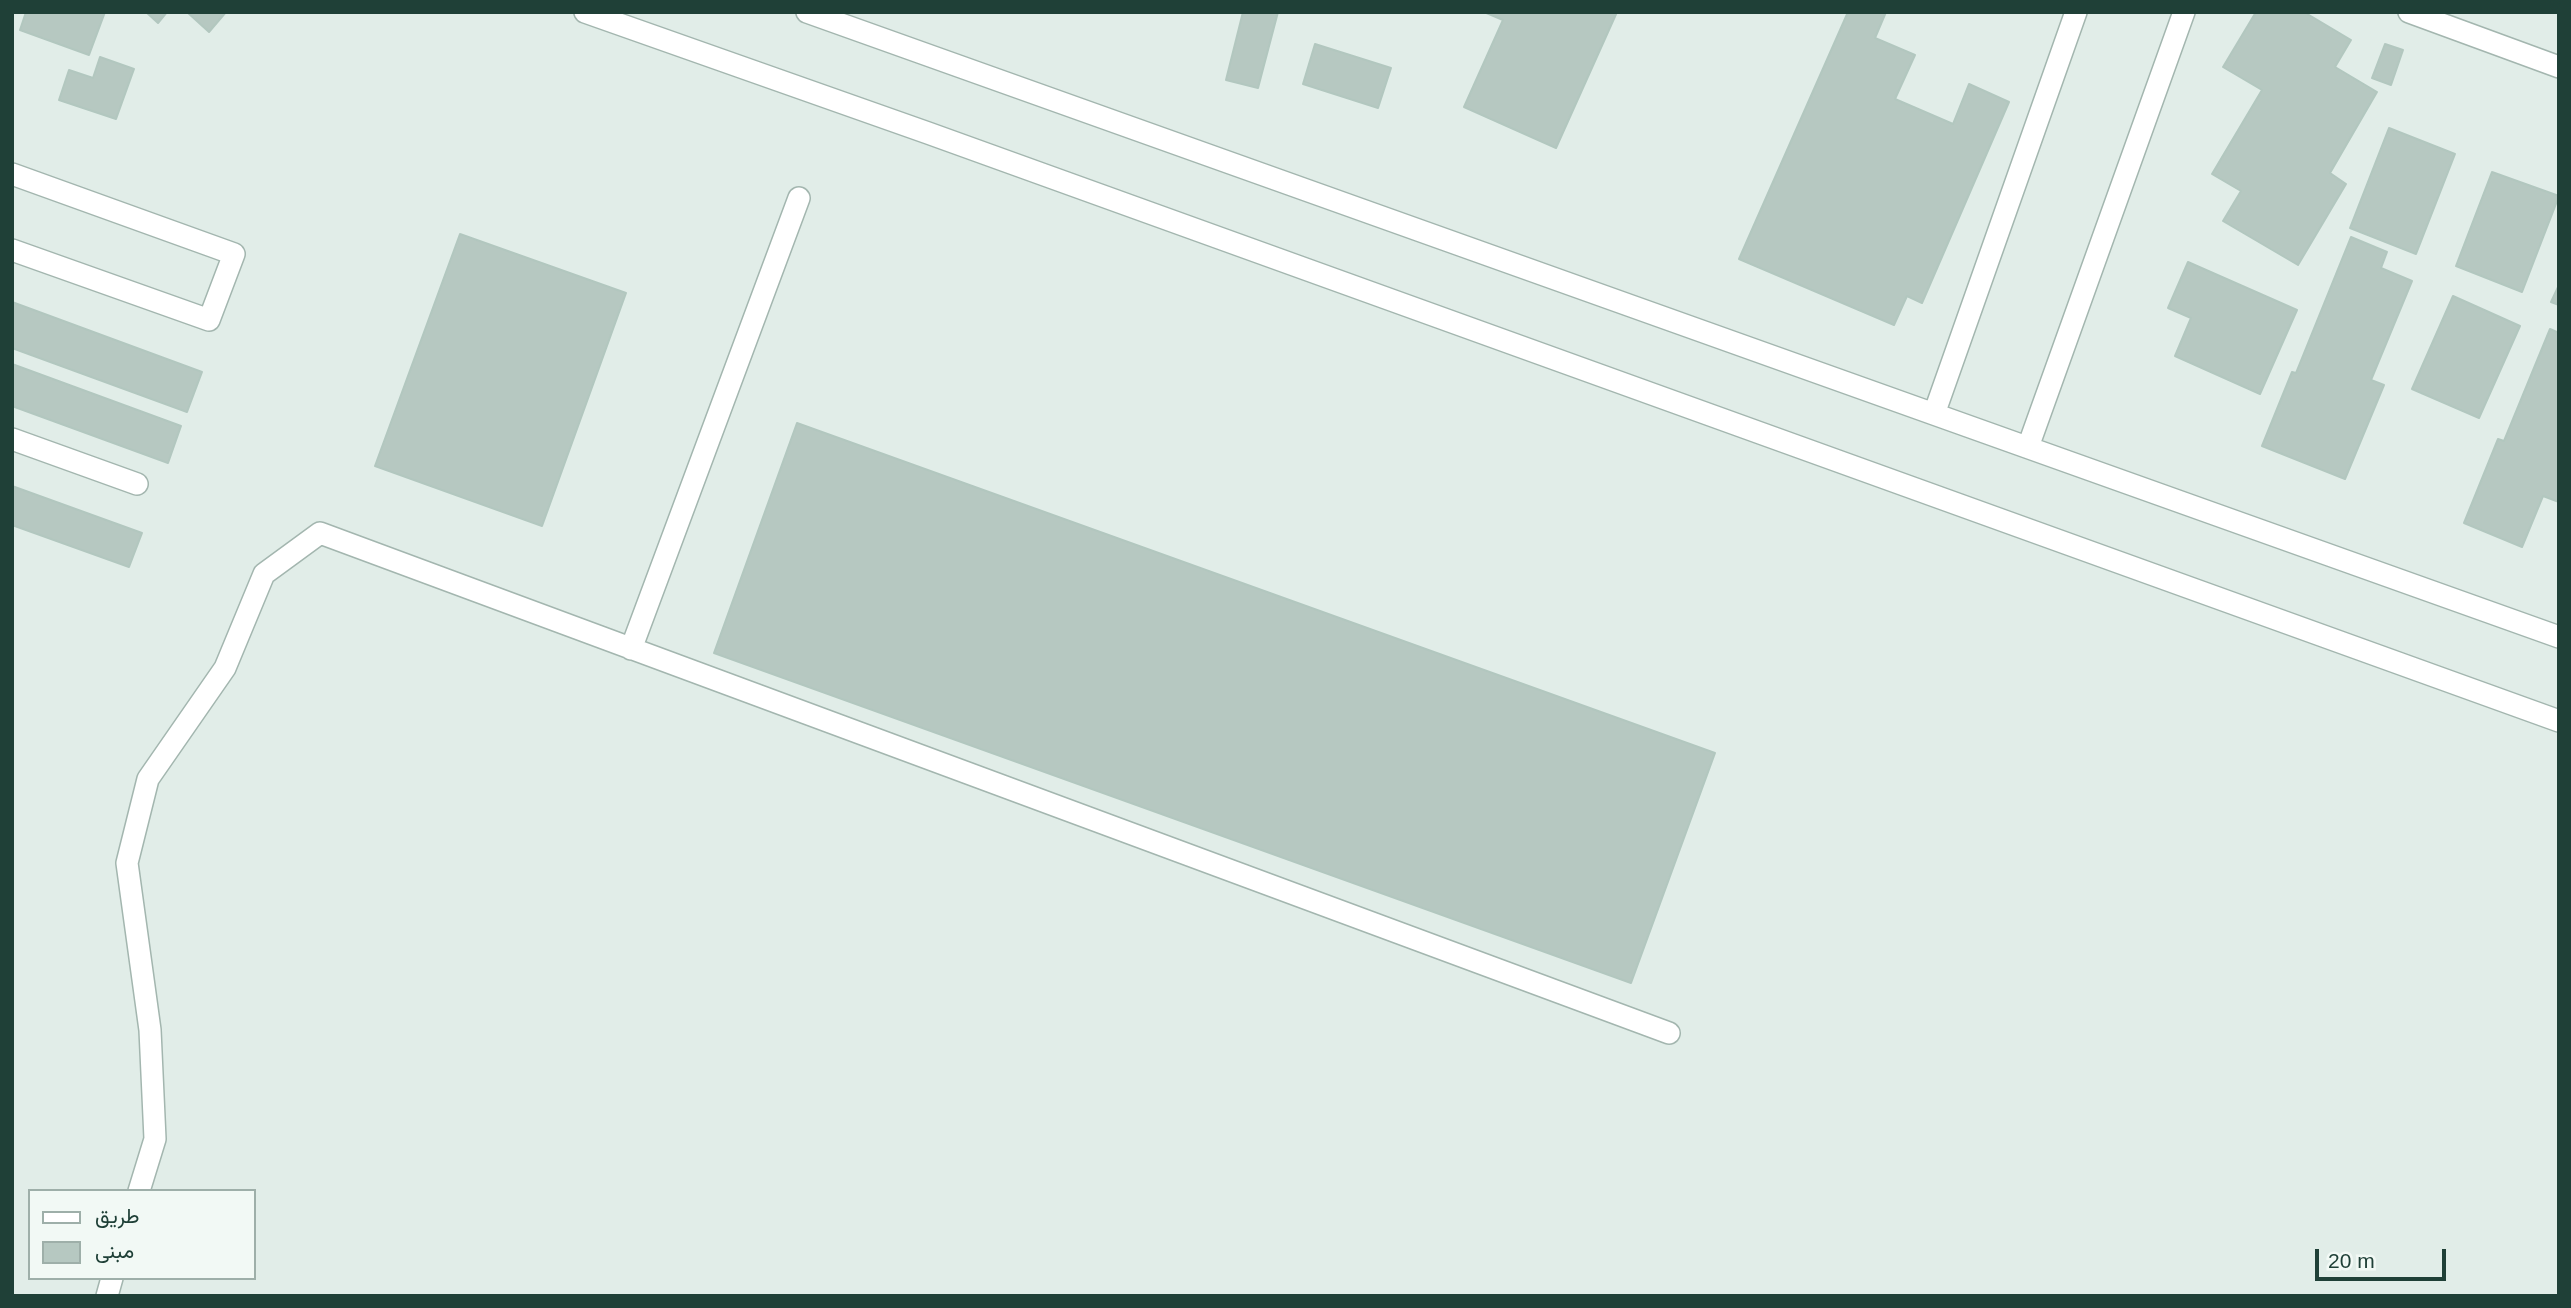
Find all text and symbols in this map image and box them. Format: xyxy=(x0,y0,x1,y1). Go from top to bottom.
legend xyxy=(28,1189,256,1280)
text: طريق xyxy=(95,1204,140,1227)
scale bar xyxy=(2319,1234,2450,1278)
text: مبنى xyxy=(95,1239,134,1262)
text: 20 m xyxy=(2328,1249,2375,1272)

